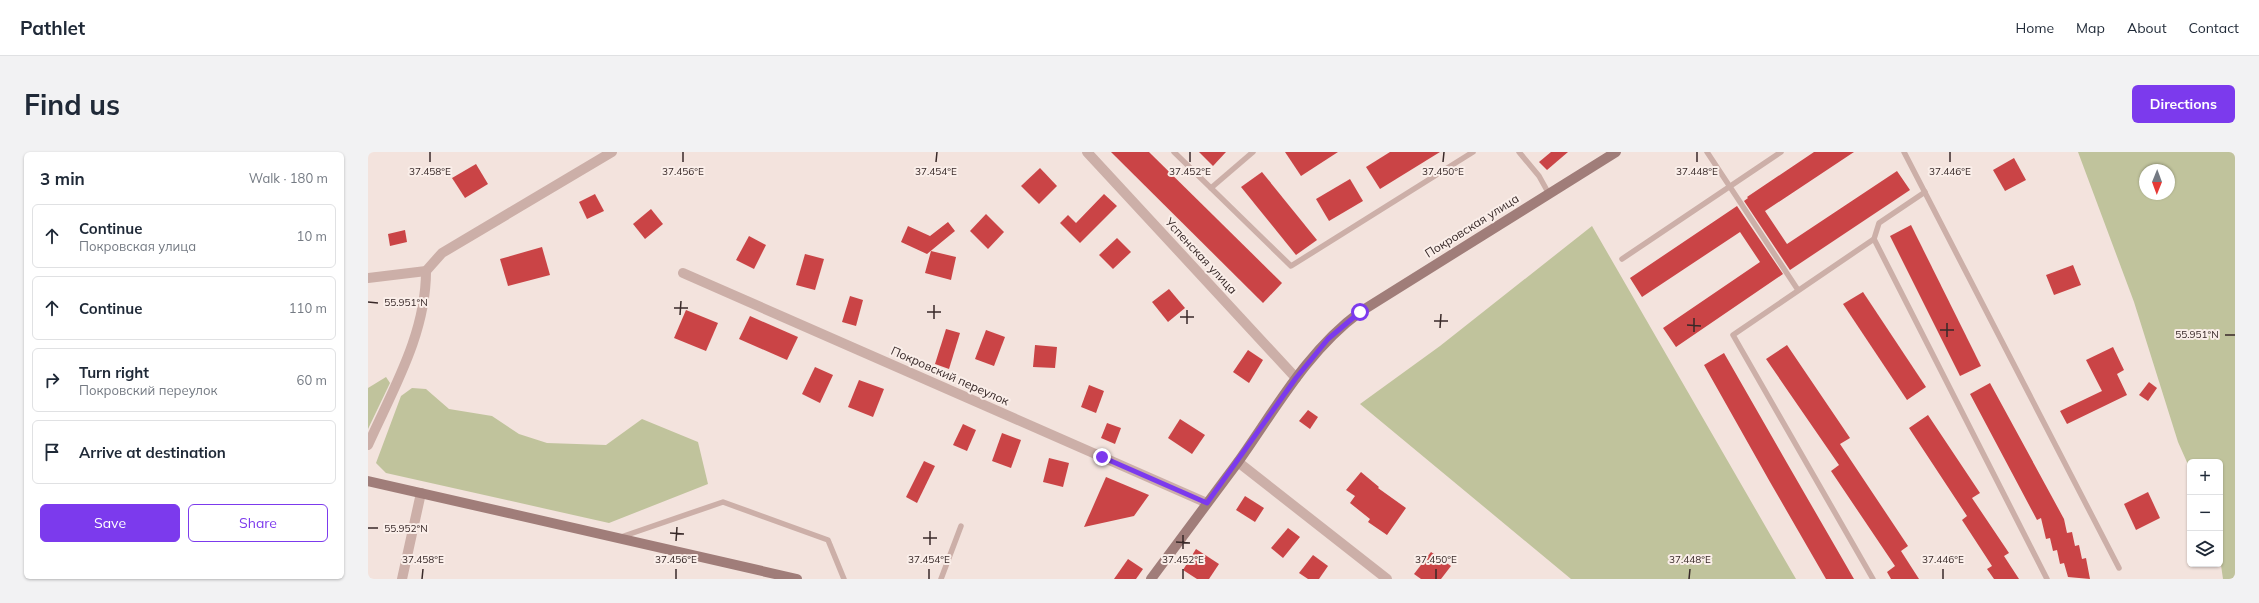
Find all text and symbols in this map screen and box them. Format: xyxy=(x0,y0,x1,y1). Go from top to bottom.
text: Pathlet xyxy=(20,16,85,40)
text: Home xyxy=(2015,19,2054,37)
text: Map xyxy=(2076,19,2105,37)
text: About xyxy=(2127,19,2167,37)
text: Contact xyxy=(2189,19,2239,37)
button: Directions xyxy=(2132,85,2235,123)
text: Find us xyxy=(24,87,120,122)
north arrow xyxy=(2139,164,2175,200)
text: 37.458°E xyxy=(409,165,451,178)
text: 37.456°E xyxy=(662,165,704,178)
text: 37.454°E xyxy=(915,165,957,178)
text: 37.452°E xyxy=(1169,165,1211,178)
text: 37.450°E xyxy=(1422,165,1464,178)
text: 37.448°E xyxy=(1676,165,1718,178)
text: 37.446°E xyxy=(1929,165,1971,178)
text: 3 min xyxy=(40,168,85,189)
text: Walk · 180 m xyxy=(249,170,328,186)
street label: Покровская улица xyxy=(1422,191,1522,261)
street label: Успенская улица xyxy=(1162,214,1241,297)
text: Continue xyxy=(79,219,142,238)
icon: ahead xyxy=(41,225,63,247)
text: 10 m xyxy=(297,228,327,244)
text: Покровская улица xyxy=(79,238,196,254)
text: 55.951°N xyxy=(384,296,428,309)
icon: ahead xyxy=(41,297,63,319)
text: Continue xyxy=(79,299,142,318)
text: 110 m xyxy=(289,300,327,316)
route start xyxy=(1351,303,1369,321)
text: 55.951°N xyxy=(2175,328,2219,341)
street label: Покровский переулок xyxy=(889,343,1012,409)
text: Turn right xyxy=(79,363,149,382)
icon: right xyxy=(41,369,63,391)
text: 60 m xyxy=(297,372,327,388)
text: Покровский переулок xyxy=(79,382,217,398)
icon: arrive xyxy=(41,441,63,463)
text: Arrive at destination xyxy=(79,443,226,462)
route end xyxy=(1093,448,1111,466)
map controls xyxy=(2187,459,2223,567)
button: + xyxy=(2187,459,2223,495)
button: − xyxy=(2187,495,2223,531)
button: Save xyxy=(40,504,180,542)
button: Share xyxy=(188,504,328,542)
text: 55.952°N xyxy=(384,522,428,535)
button: layers xyxy=(2187,531,2223,567)
text: 37.458°E xyxy=(402,553,444,566)
text: 37.456°E xyxy=(655,553,697,566)
text: 37.454°E xyxy=(908,553,950,566)
text: 37.452°E xyxy=(1162,553,1204,566)
text: 37.450°E xyxy=(1415,553,1457,566)
text: 37.448°E xyxy=(1669,553,1711,566)
text: 37.446°E xyxy=(1922,553,1964,566)

